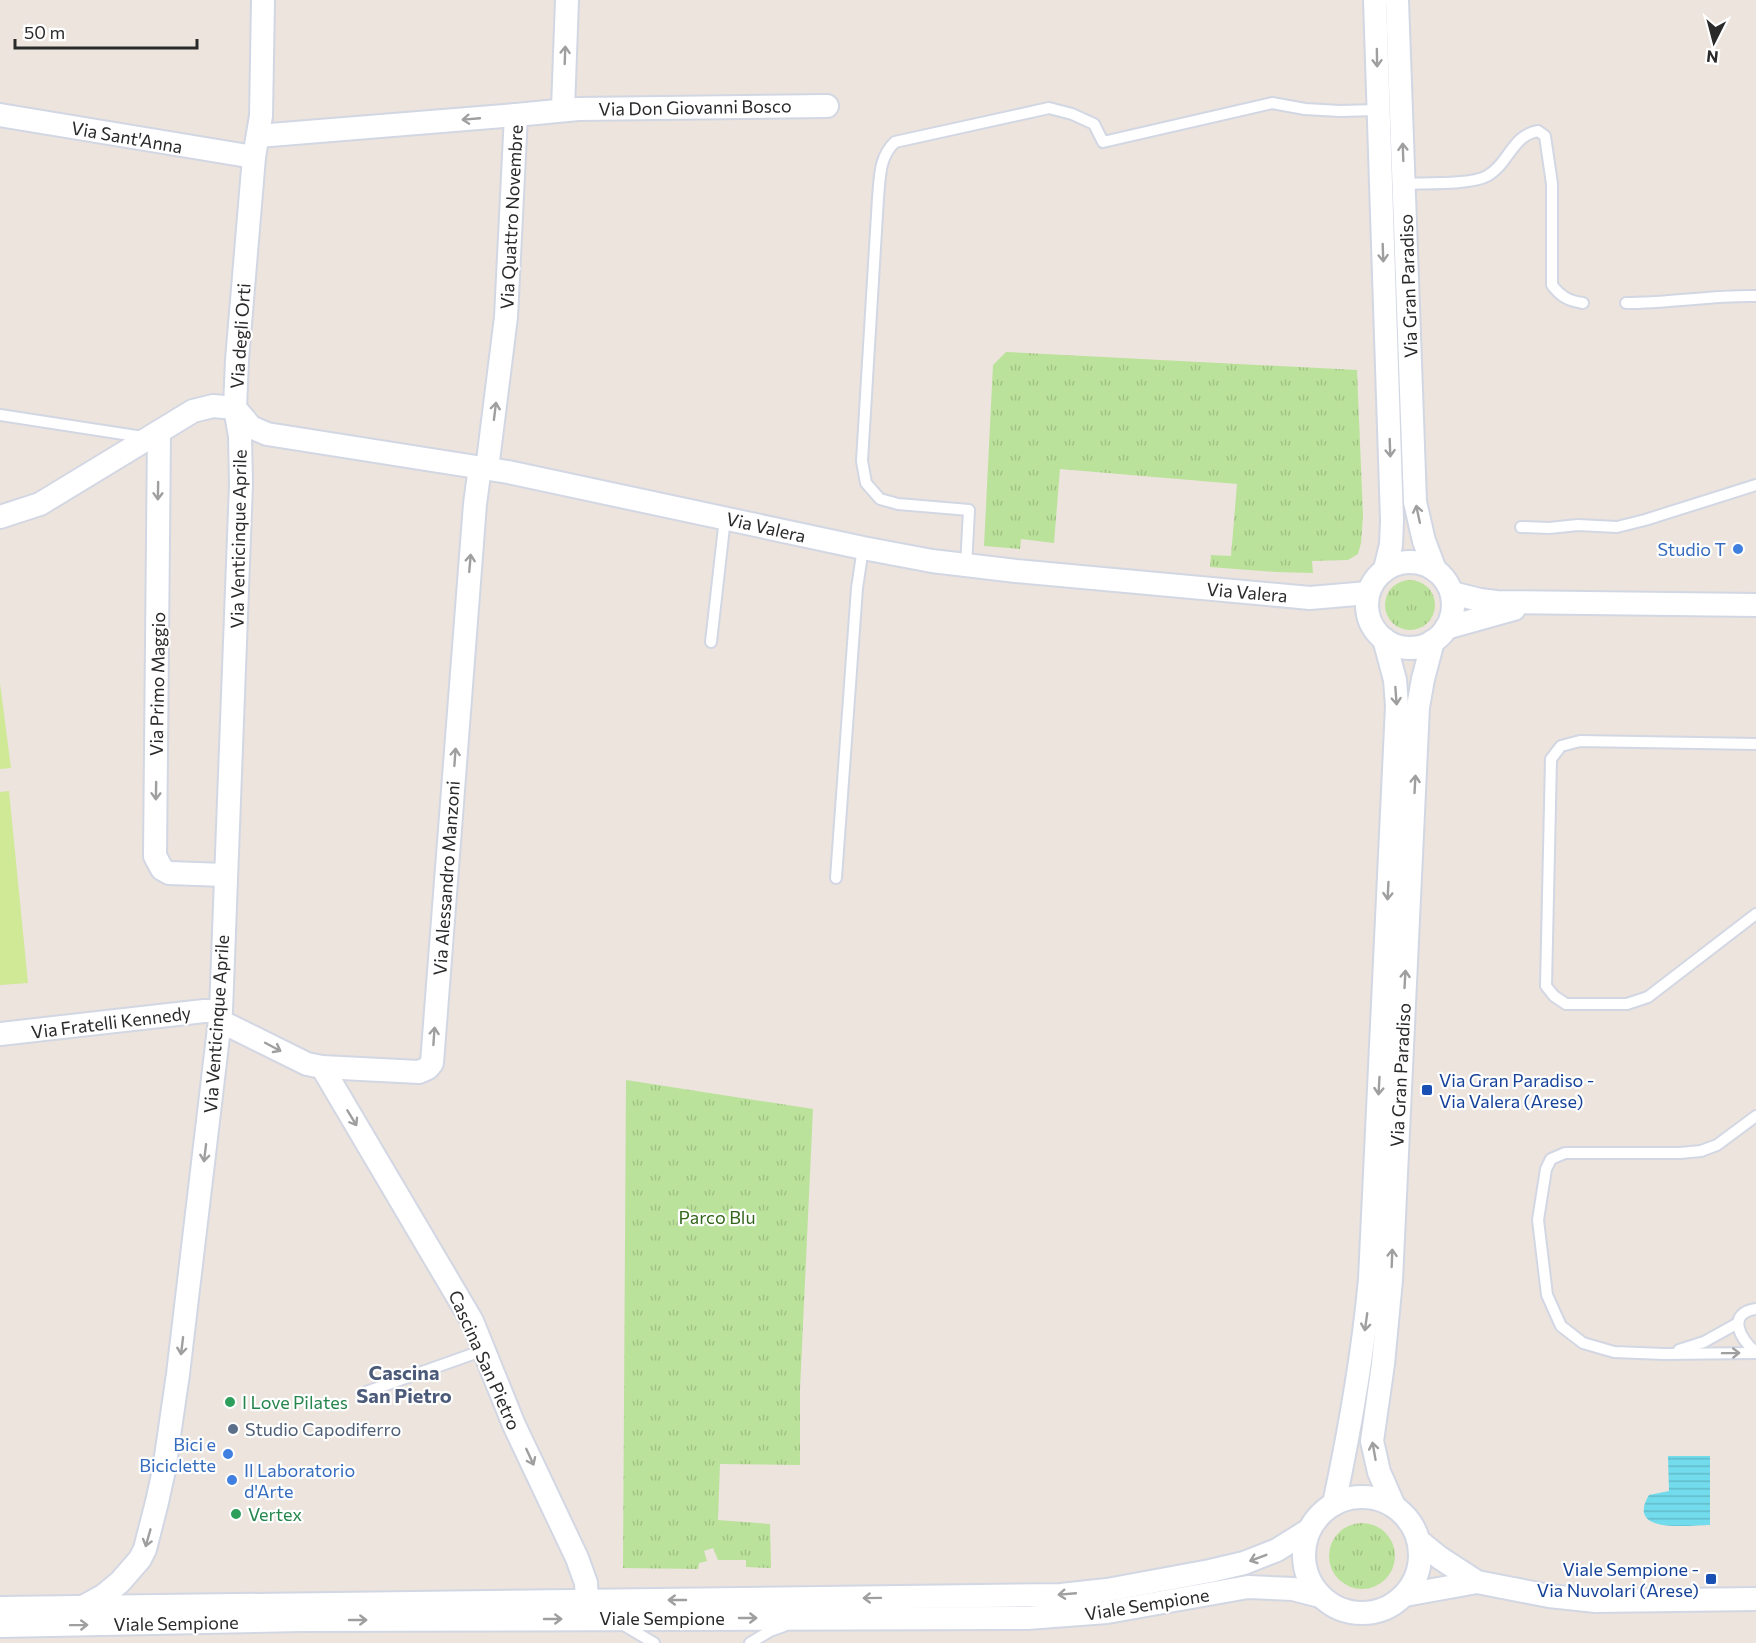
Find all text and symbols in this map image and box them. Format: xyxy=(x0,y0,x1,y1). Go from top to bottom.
scale bar xyxy=(15,12,196,50)
north arrow xyxy=(1684,12,1744,72)
text: 50 m xyxy=(24,21,65,43)
one-way arrow xyxy=(559,45,571,65)
text: N xyxy=(1705,47,1719,67)
one-way arrow xyxy=(1371,48,1382,68)
street label: Via Don Giovanni Bosco xyxy=(598,94,792,120)
one-way arrow xyxy=(462,114,482,125)
street label: Via Sant'Anna xyxy=(70,116,184,158)
street label: Via Quattro Novembre xyxy=(495,124,527,310)
one-way arrow xyxy=(1397,142,1409,162)
street label: Via Gran Paradiso xyxy=(1394,213,1422,359)
one-way arrow xyxy=(1377,243,1389,263)
street label: Via degli Orti xyxy=(225,282,255,390)
one-way arrow xyxy=(490,401,501,421)
one-way arrow xyxy=(1384,438,1395,458)
street label: Via Venticinque Aprile xyxy=(225,449,251,629)
one-way arrow xyxy=(153,480,164,500)
one-way arrow xyxy=(1412,505,1423,524)
street label: Via Valera xyxy=(724,507,808,547)
place label: Studio T xyxy=(1657,538,1726,560)
marker: Studio T xyxy=(1731,542,1745,556)
one-way arrow xyxy=(465,554,476,573)
street label: Via Valera xyxy=(1206,578,1288,606)
street label: Via Primo Maggio xyxy=(145,612,169,756)
one-way arrow xyxy=(1391,686,1402,706)
one-way arrow xyxy=(450,748,461,768)
one-way arrow xyxy=(1409,775,1420,795)
one-way arrow xyxy=(150,780,162,800)
street label: Via Alessandro Manzoni xyxy=(428,780,464,976)
one-way arrow xyxy=(1383,880,1394,900)
street label: Via Venticinque Aprile xyxy=(199,934,233,1114)
one-way arrow xyxy=(1400,970,1411,990)
street label: Via Fratelli Kennedy xyxy=(30,1001,192,1043)
street label: Via Gran Paradiso xyxy=(1385,1002,1415,1148)
one-way arrow xyxy=(429,1026,440,1046)
one-way arrow xyxy=(263,1042,281,1053)
place label: Via Gran Paradiso - Via Valera (Arese) xyxy=(1439,1069,1594,1112)
one-way arrow xyxy=(1374,1075,1385,1095)
marker: Via Gran Paradiso - Via Valera (Arese) xyxy=(1420,1083,1434,1097)
one-way arrow xyxy=(347,1109,359,1126)
one-way arrow xyxy=(199,1142,210,1162)
park label: Parco Blu xyxy=(679,1206,755,1228)
one-way arrow xyxy=(1386,1248,1398,1268)
street label: Cascina San Pietro xyxy=(444,1287,526,1433)
one-way arrow xyxy=(1360,1312,1371,1332)
one-way arrow xyxy=(176,1336,187,1356)
one-way arrow xyxy=(1721,1348,1741,1359)
district label: Cascina San Pietro xyxy=(356,1360,452,1407)
place label: I Love Pilates xyxy=(242,1391,348,1413)
marker: I Love Pilates xyxy=(223,1395,237,1409)
place label: Studio Capodiferro xyxy=(245,1418,401,1440)
marker: Studio Capodiferro xyxy=(226,1422,240,1436)
place label: Bici e Biciclette xyxy=(139,1433,216,1476)
one-way arrow xyxy=(1368,1442,1379,1462)
marker: Bici e Biciclette xyxy=(221,1447,235,1461)
one-way arrow xyxy=(524,1448,536,1466)
place label: Il Laboratorio d'Arte xyxy=(244,1459,355,1502)
marker: Il Laboratorio d'Arte xyxy=(225,1473,239,1487)
place label: Vertex xyxy=(248,1503,303,1525)
marker: Vertex xyxy=(229,1507,243,1521)
one-way arrow xyxy=(142,1528,153,1547)
one-way arrow xyxy=(1249,1553,1268,1564)
place label: Viale Sempione - Via Nuvolari (Arese) xyxy=(1537,1558,1699,1601)
marker: Viale Sempione - Via Nuvolari (Arese) xyxy=(1704,1572,1718,1586)
street label: Viale Sempione xyxy=(1083,1583,1211,1625)
one-way arrow xyxy=(1057,1589,1077,1600)
one-way arrow xyxy=(862,1592,882,1604)
one-way arrow xyxy=(667,1594,687,1606)
street label: Viale Sempione xyxy=(599,1607,725,1629)
street label: Viale Sempione xyxy=(113,1611,239,1635)
one-way arrow xyxy=(738,1612,758,1624)
one-way arrow xyxy=(543,1613,563,1625)
one-way arrow xyxy=(348,1614,368,1626)
one-way arrow xyxy=(69,1620,89,1631)

